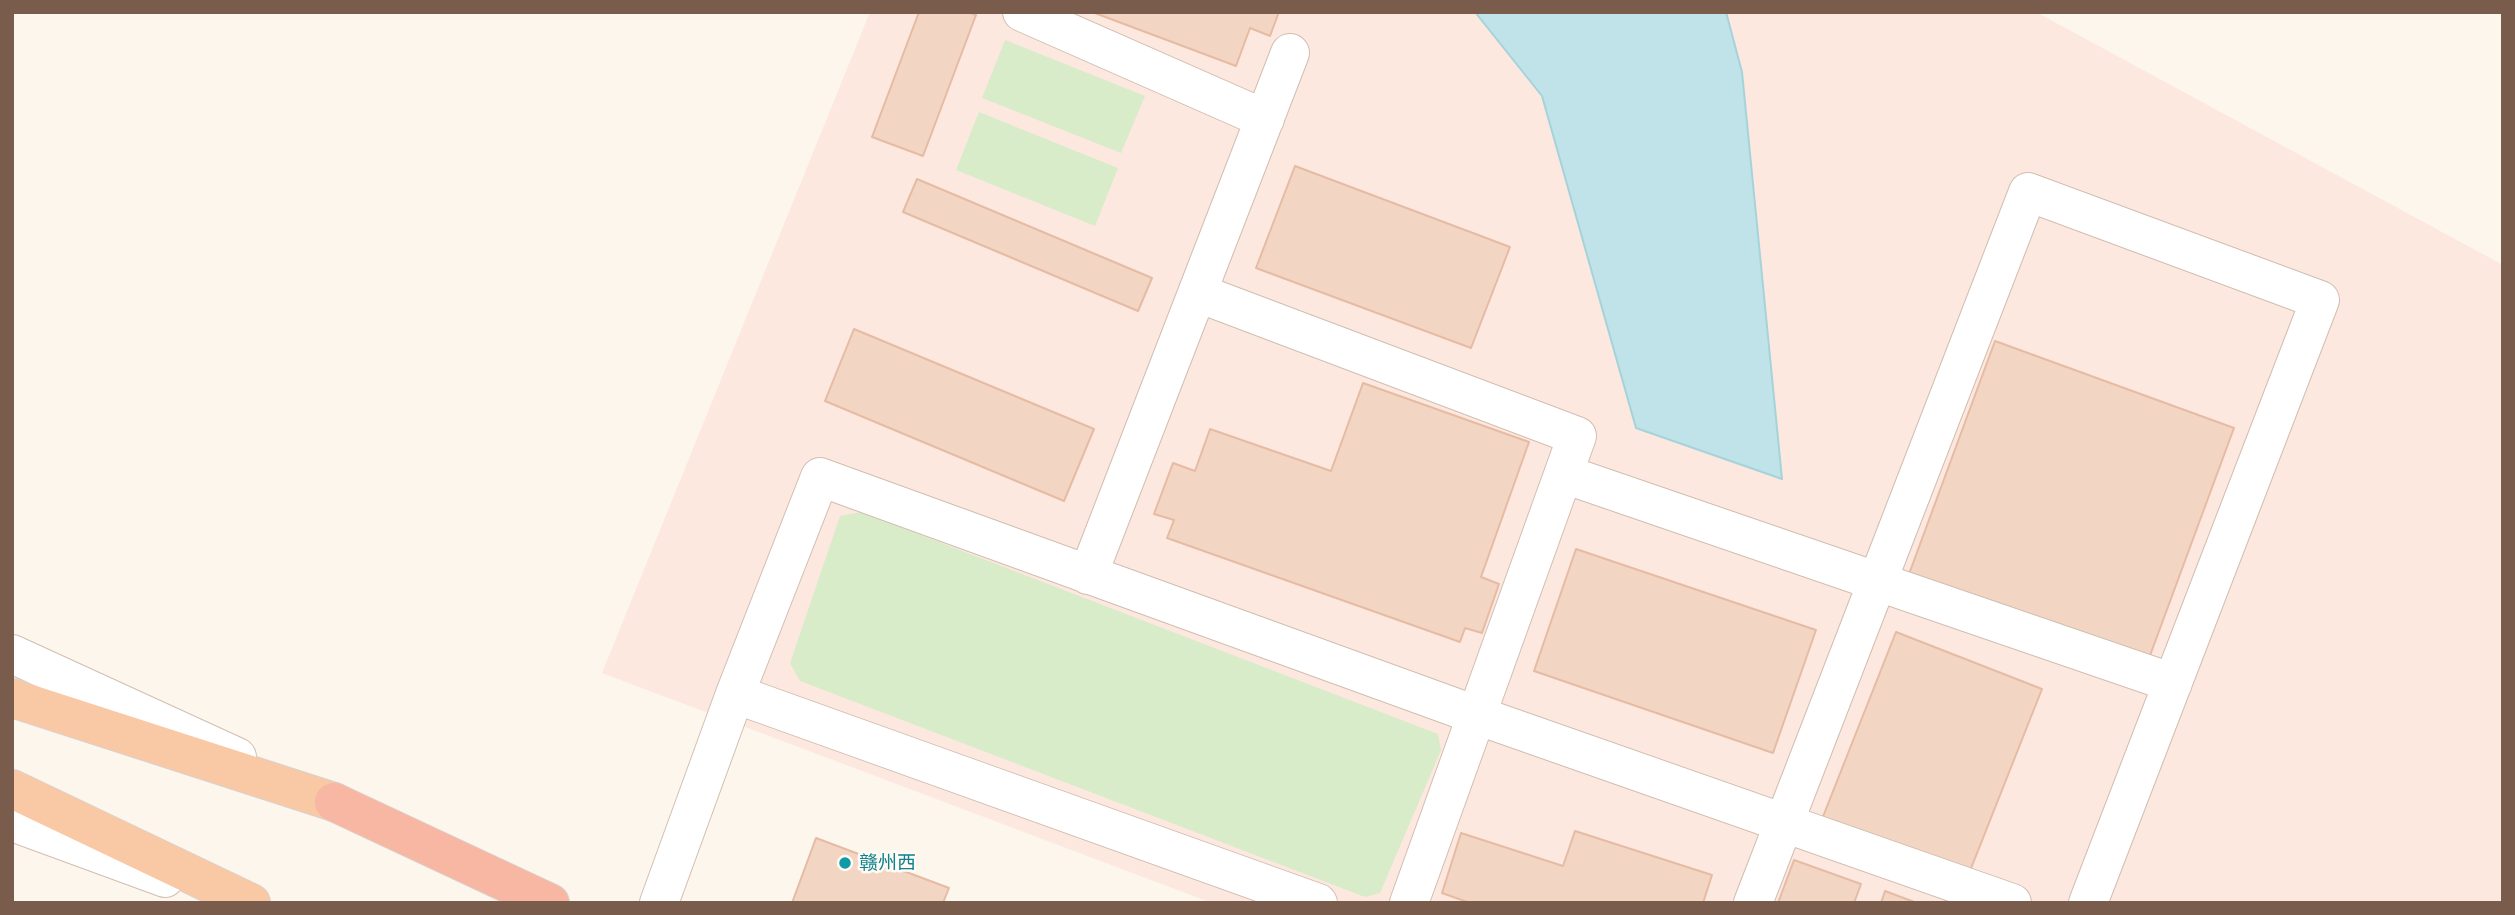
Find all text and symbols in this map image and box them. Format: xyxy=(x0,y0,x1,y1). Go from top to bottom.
place label: 赣州西 xyxy=(859,852,916,874)
marker: 赣州西 xyxy=(837,855,853,871)

